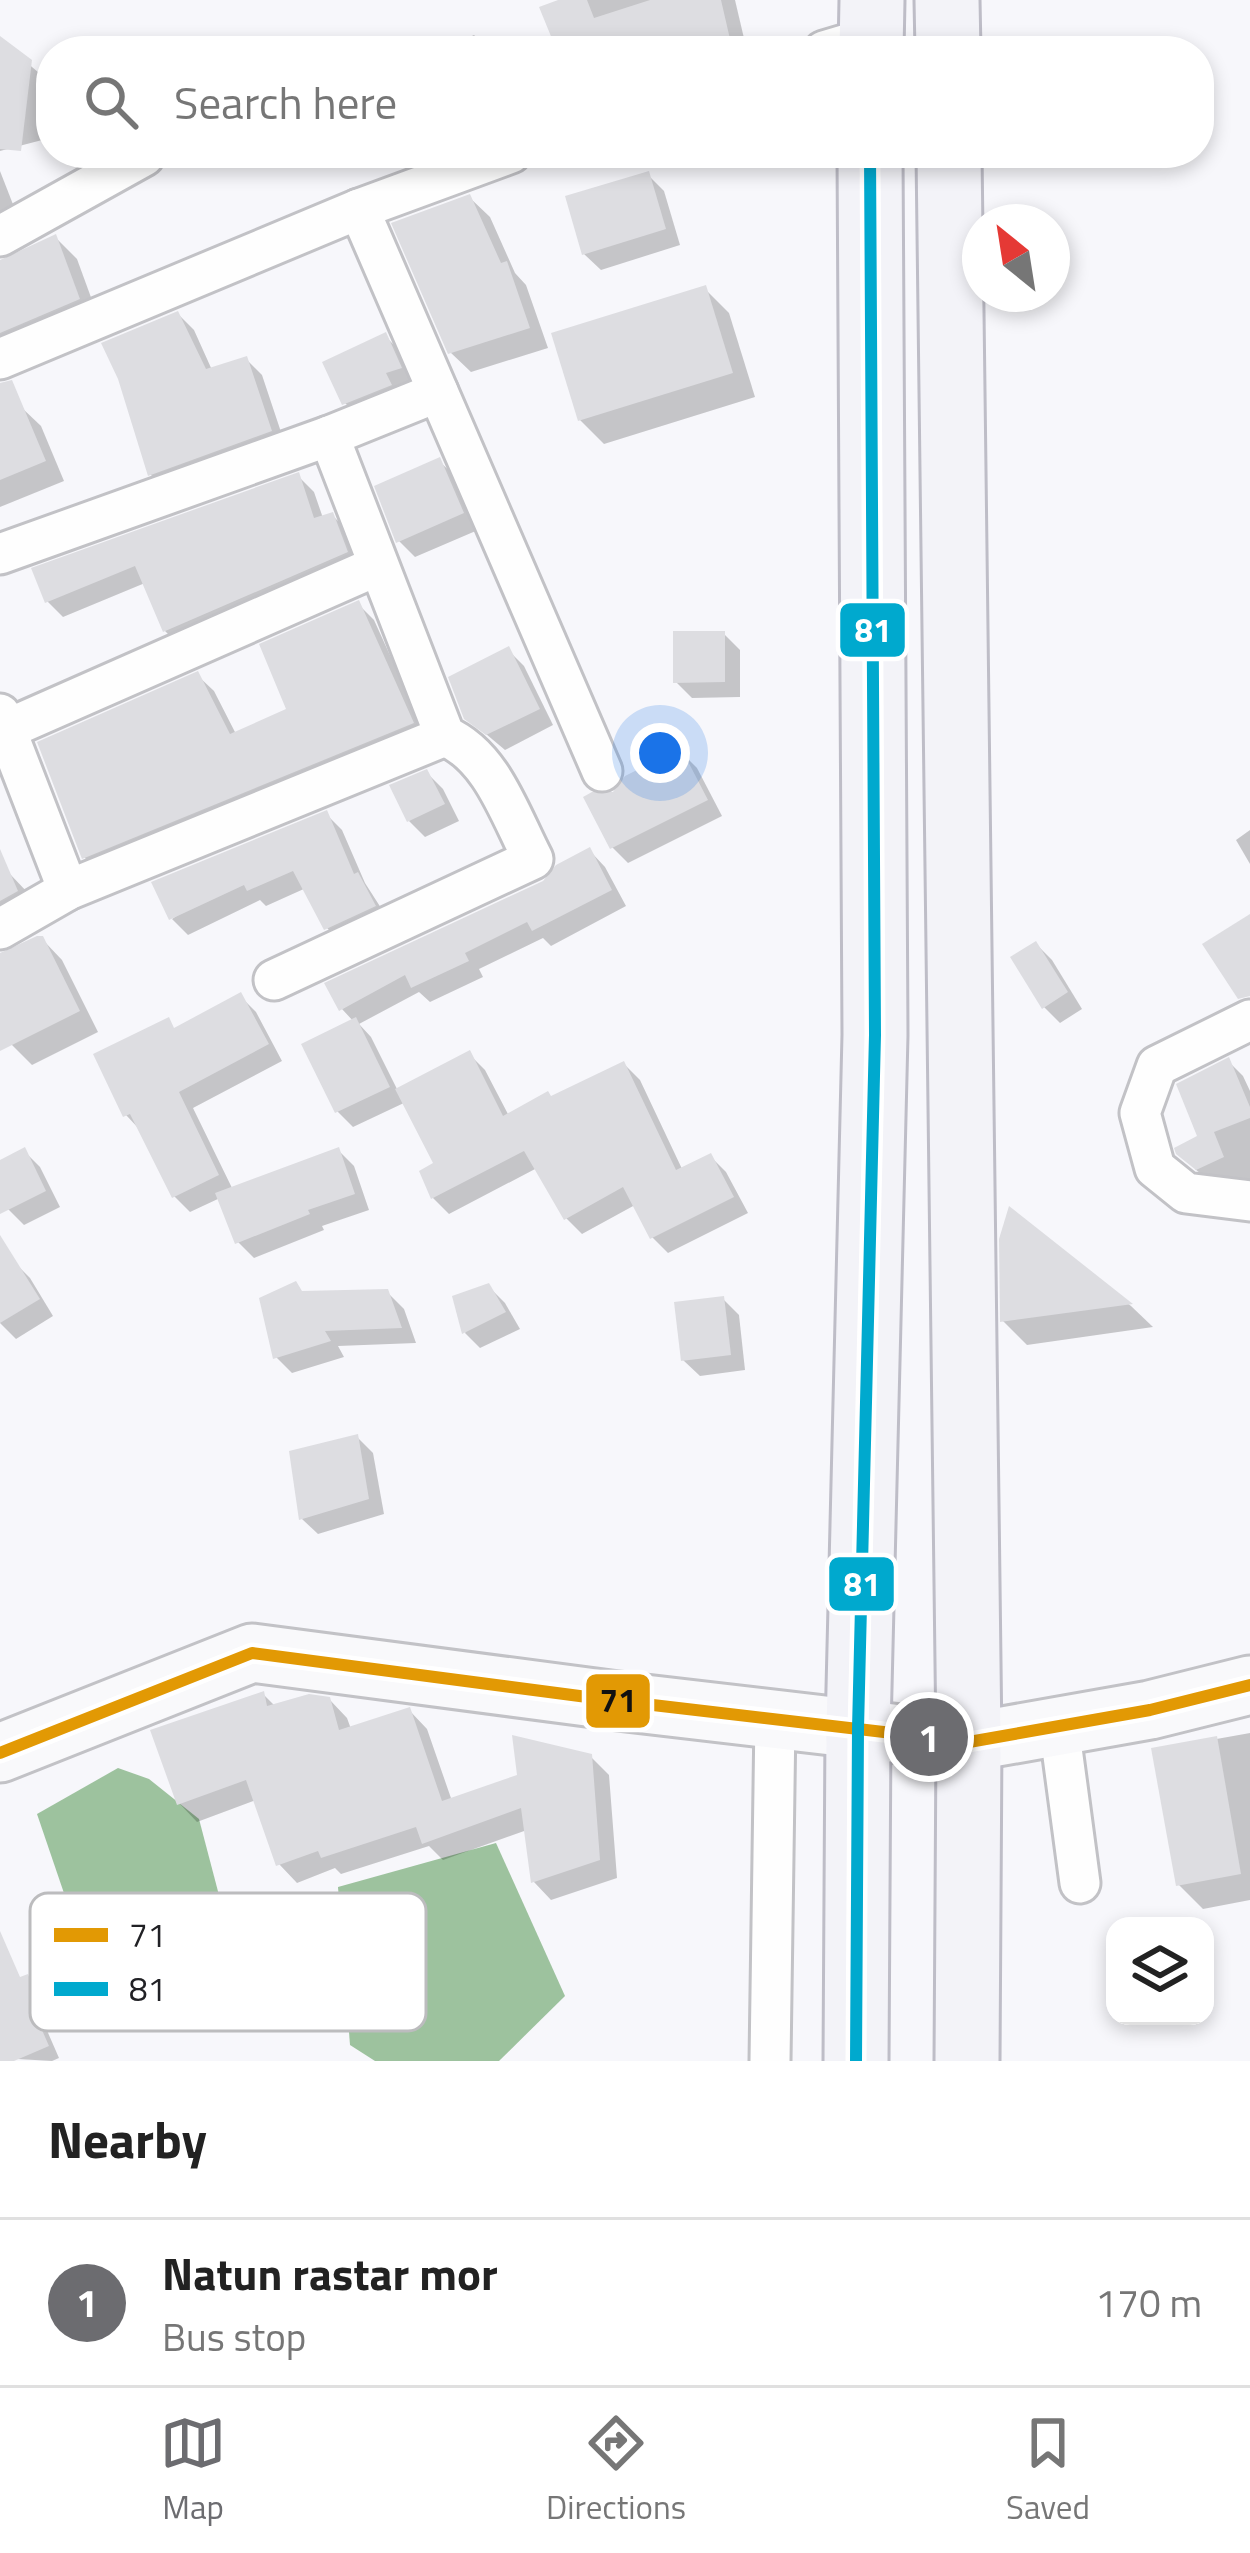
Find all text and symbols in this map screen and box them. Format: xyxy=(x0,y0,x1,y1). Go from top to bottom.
search box xyxy=(36,36,1214,168)
text: Search here xyxy=(174,68,397,136)
icon: search xyxy=(78,69,144,135)
north arrow xyxy=(962,204,1070,312)
line badge: 81 xyxy=(838,601,907,659)
text: 81 xyxy=(855,605,891,655)
your location xyxy=(630,723,690,783)
line badge: 81 xyxy=(827,1555,896,1613)
text: 81 xyxy=(844,1559,880,1609)
line badge: 71 xyxy=(584,1672,652,1730)
text: 71 xyxy=(600,1675,636,1725)
pin: 1 xyxy=(890,1692,968,1782)
legend xyxy=(30,1893,426,2031)
text: 71 xyxy=(129,1910,166,1960)
map controls xyxy=(1106,1917,1214,2025)
button: layers xyxy=(1106,1917,1214,2025)
text: 81 xyxy=(129,1964,166,2014)
text: Nearby xyxy=(48,2100,207,2178)
text: Natun rastar mor xyxy=(162,2239,498,2307)
text: 1 xyxy=(76,2273,98,2332)
text: 170 m xyxy=(1095,2273,1202,2332)
text: Bus stop xyxy=(162,2307,306,2366)
tab: Map xyxy=(160,2410,226,2532)
tab: Directions xyxy=(546,2410,686,2532)
tab: Saved xyxy=(1006,2410,1090,2532)

